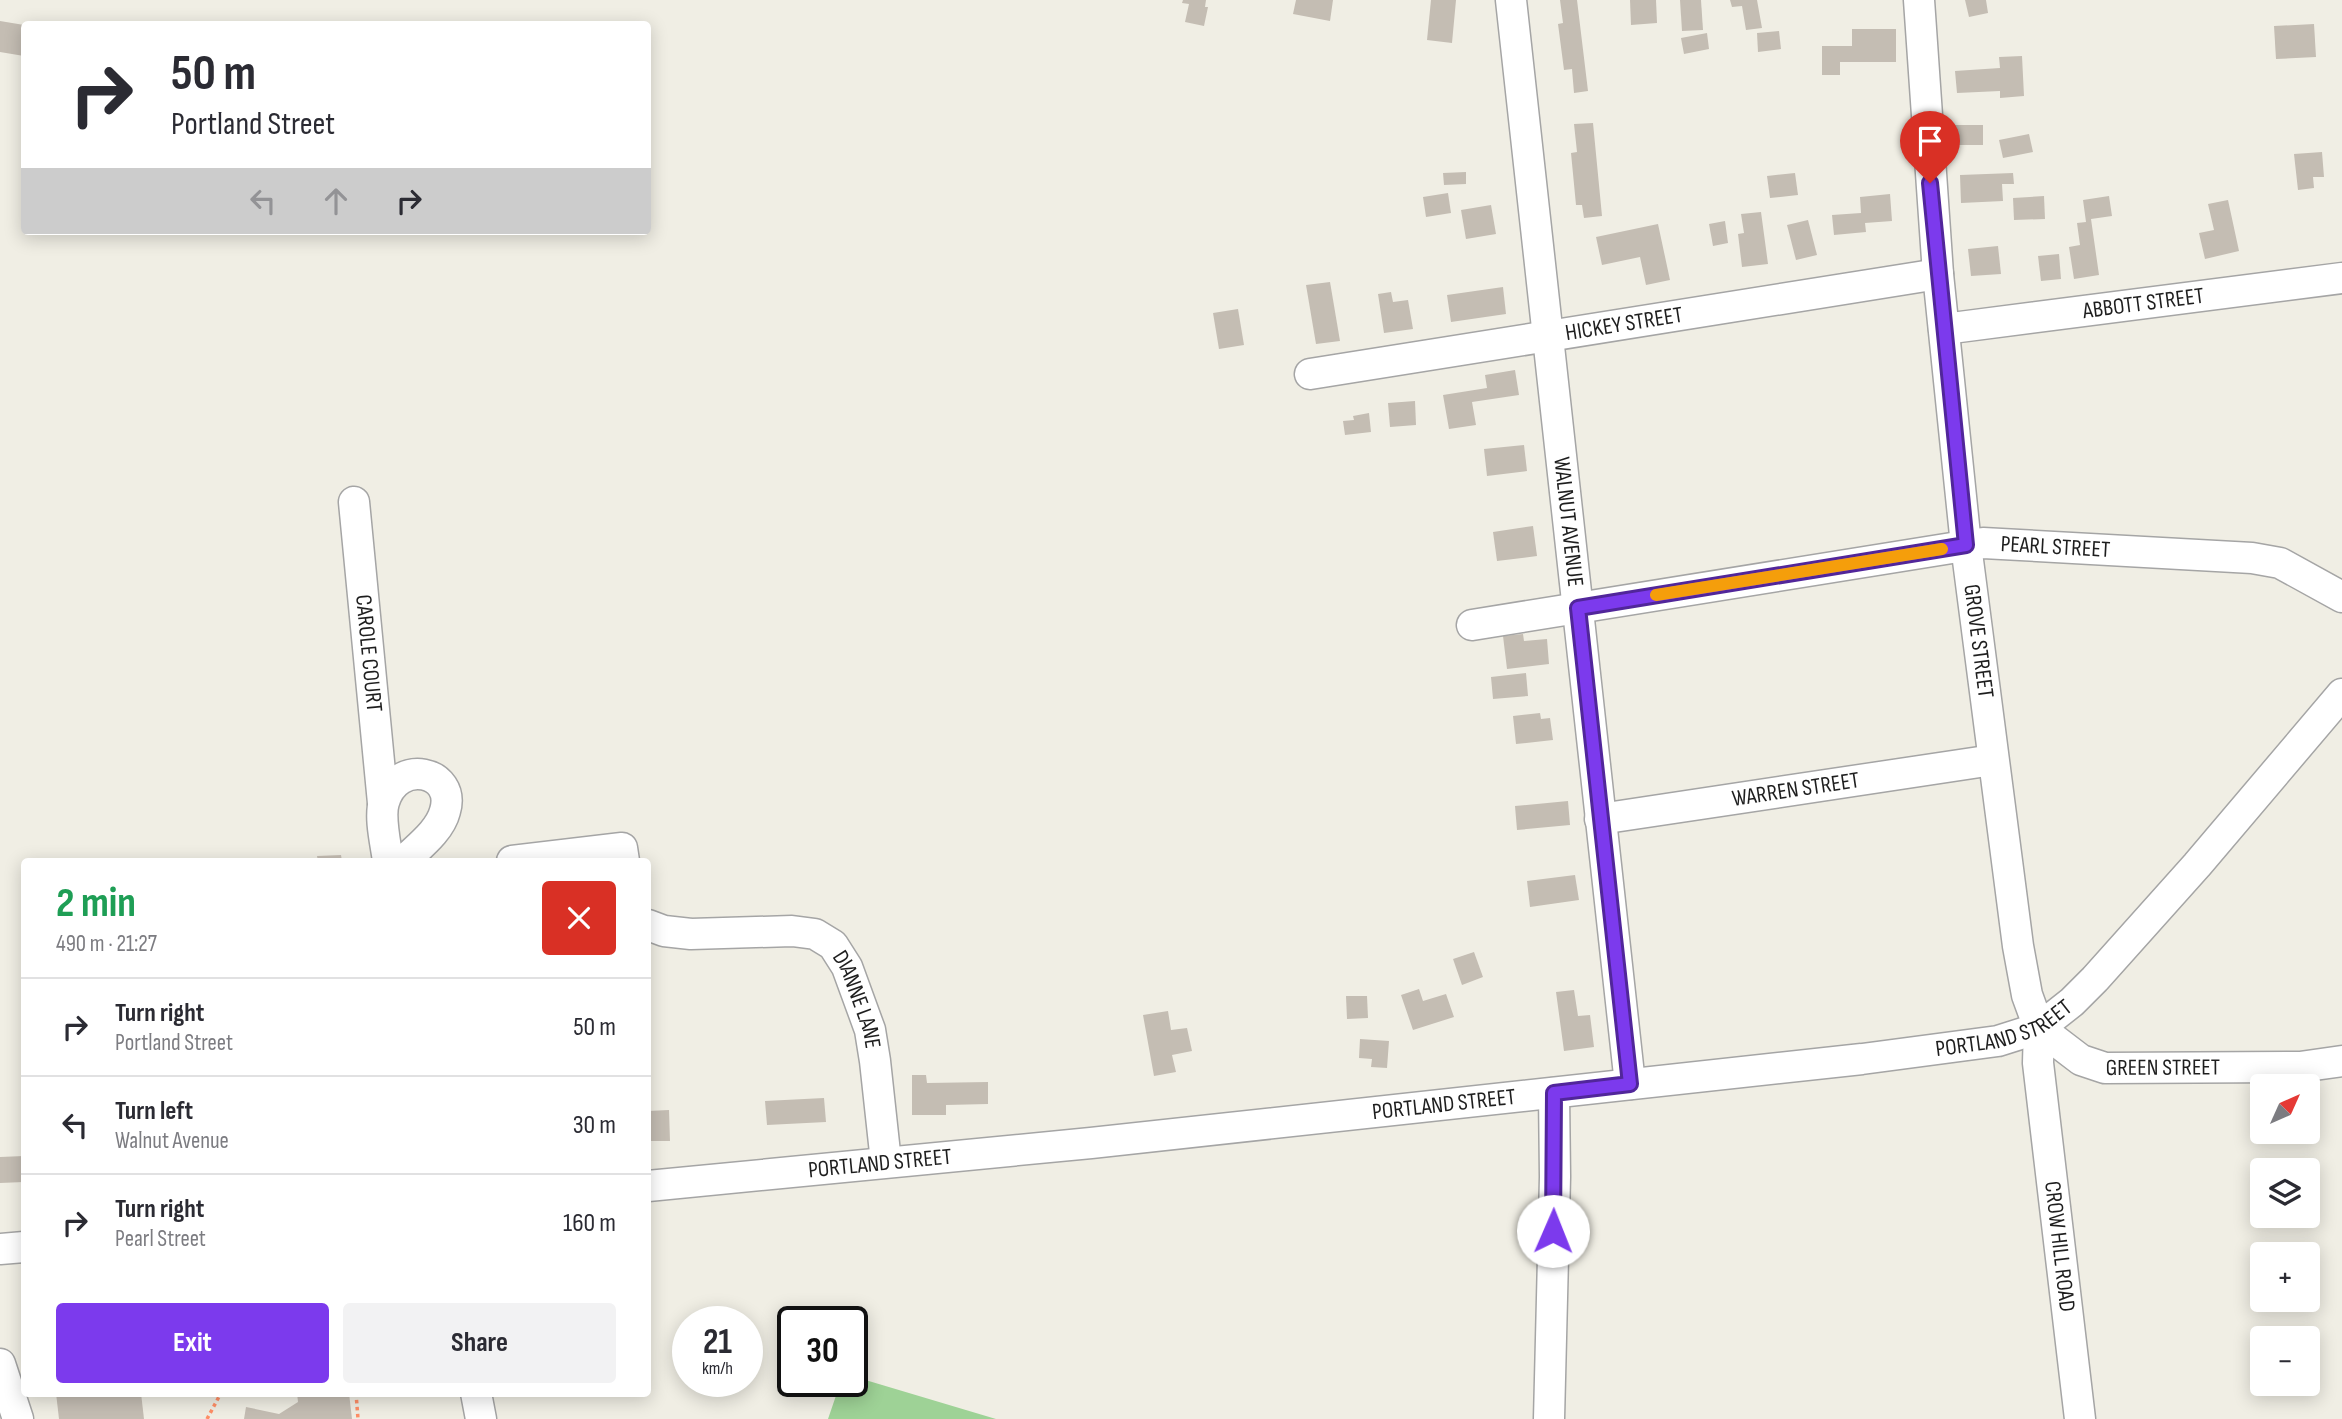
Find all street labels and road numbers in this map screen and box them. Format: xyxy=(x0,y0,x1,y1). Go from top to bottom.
street label: ABBOTT STREET xyxy=(2080,282,2206,325)
street label: HICKEY STREET xyxy=(1563,301,1685,347)
street label: WALNUT AVENUE xyxy=(1547,455,1589,588)
street label: PEARL STREET xyxy=(2000,530,2111,564)
street label: GROVE STREET xyxy=(1957,582,2000,700)
street label: CAROLE COURT xyxy=(349,593,388,713)
street label: WARREN STREET xyxy=(1730,766,1861,813)
street label: DIANNE LANE xyxy=(826,945,887,1050)
street label: PORTLAND STREET xyxy=(1934,993,2078,1063)
street label: GREEN STREET xyxy=(2106,1053,2220,1082)
street label: PORTLAND STREET xyxy=(1371,1083,1517,1126)
street label: PORTLAND STREET xyxy=(807,1143,953,1184)
street label: CROW HILL ROAD xyxy=(2038,1179,2081,1313)

